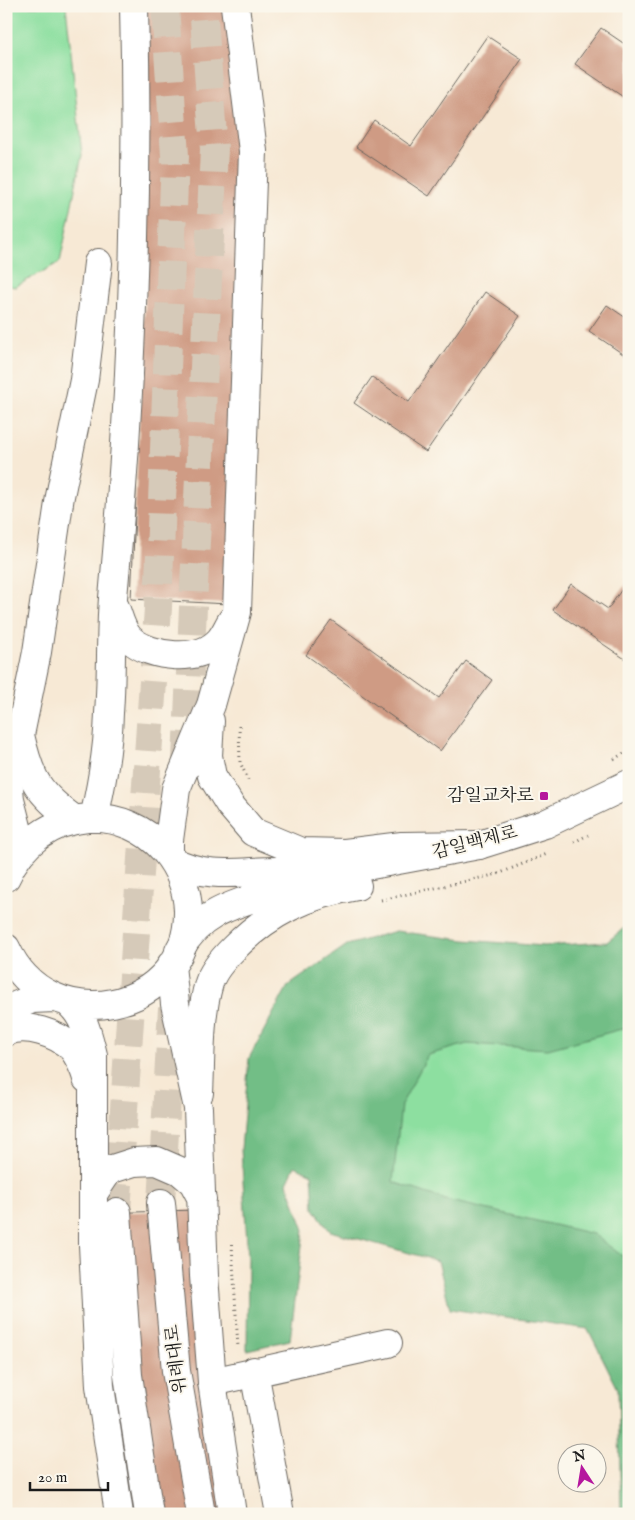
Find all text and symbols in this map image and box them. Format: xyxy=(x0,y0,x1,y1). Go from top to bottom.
place label: 감일교차로 xyxy=(447,785,534,808)
marker: 감일교차로 xyxy=(538,790,550,802)
street label: 감일백제로 xyxy=(430,821,520,865)
street label: 위례대로 xyxy=(161,1323,193,1395)
north arrow xyxy=(558,1442,608,1492)
text: N xyxy=(571,1446,587,1467)
scale bar xyxy=(30,1460,108,1492)
text: 20 m xyxy=(38,1468,68,1487)

